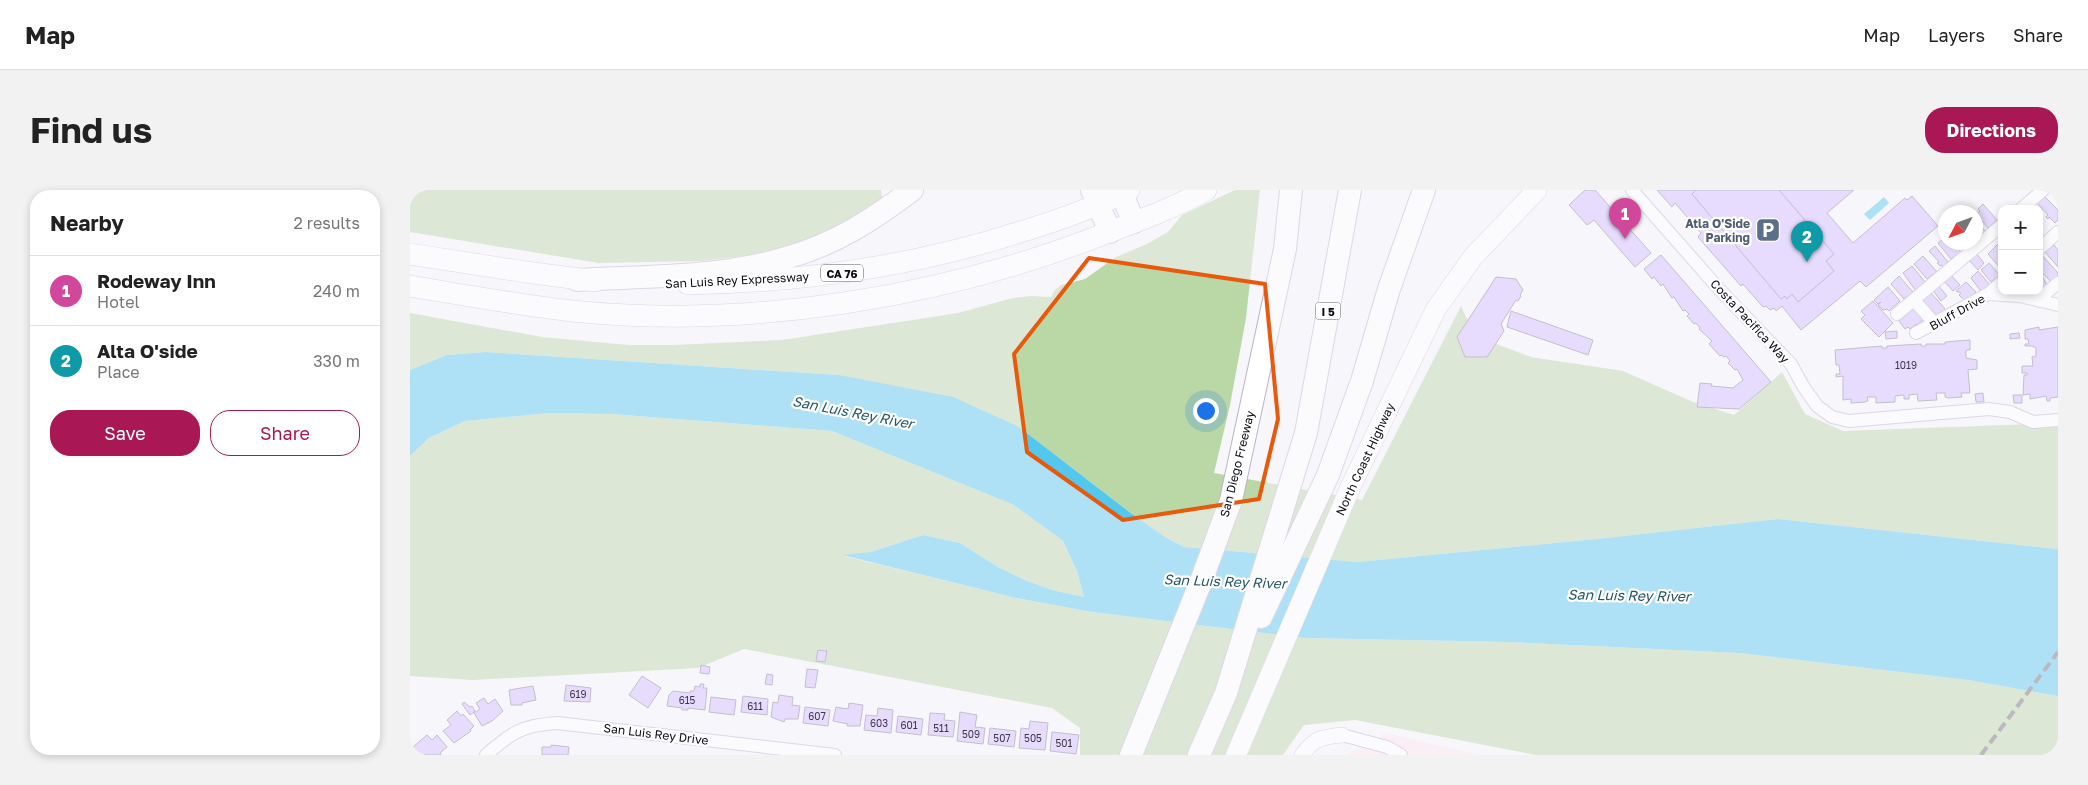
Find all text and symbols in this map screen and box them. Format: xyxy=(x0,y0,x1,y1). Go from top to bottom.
text: Map xyxy=(25,20,75,49)
text: Map xyxy=(1863,24,1900,46)
text: Layers xyxy=(1928,24,1985,46)
text: Share xyxy=(2013,24,2063,46)
button: Directions xyxy=(1925,107,2058,153)
text: Find us xyxy=(30,109,152,151)
pin: 1 xyxy=(1609,198,1641,239)
north arrow xyxy=(1938,205,1983,250)
map controls xyxy=(1998,205,2043,295)
button: + xyxy=(1998,205,2043,250)
text: Nearby xyxy=(50,210,124,236)
text: 2 results xyxy=(294,213,360,233)
place label: Atla O'Side Parking xyxy=(1685,216,1750,245)
parking icon: Atla O'Side Parking xyxy=(1755,217,1781,243)
pin: 2 xyxy=(1791,221,1823,262)
button: − xyxy=(1998,250,2043,295)
road number: CA 76 xyxy=(821,265,863,282)
text: Rodeway Inn xyxy=(97,269,216,292)
street label: San Luis Rey Expressway xyxy=(665,269,810,291)
street label: Costa Pacifica Way xyxy=(1707,276,1793,366)
text: 1 xyxy=(62,281,70,301)
text: 240 m xyxy=(313,281,360,301)
street label: Bluff Drive xyxy=(1927,291,1987,333)
text: Hotel xyxy=(97,292,140,312)
road number: I 5 xyxy=(1316,302,1340,320)
text: Alta O'side xyxy=(97,339,198,362)
text: 2 xyxy=(61,351,71,371)
text: 330 m xyxy=(313,351,360,371)
house number: 1019 xyxy=(1895,359,1917,371)
text: Place xyxy=(97,362,140,382)
water label: San Luis Rey River xyxy=(791,392,917,433)
your location xyxy=(1193,398,1219,424)
street label: North Coast Highway xyxy=(1332,400,1398,518)
street label: San Diego Freeway xyxy=(1217,409,1258,519)
button: Save xyxy=(50,410,200,456)
button: Share xyxy=(210,410,360,456)
water label: San Luis Rey River xyxy=(1163,570,1289,592)
water label: San Luis Rey River xyxy=(1567,585,1693,605)
house number: 619 xyxy=(570,688,586,700)
house number: 615 xyxy=(679,694,696,706)
house number: 611 xyxy=(747,700,763,712)
house number: 607 xyxy=(808,710,826,722)
house number: 603 xyxy=(870,717,888,729)
house number: 601 xyxy=(900,719,918,731)
street label: San Luis Rey Drive xyxy=(603,720,709,748)
house number: 511 xyxy=(933,722,949,734)
house number: 509 xyxy=(962,728,980,740)
house number: 507 xyxy=(993,732,1011,744)
house number: 505 xyxy=(1024,732,1042,744)
house number: 501 xyxy=(1056,737,1073,749)

